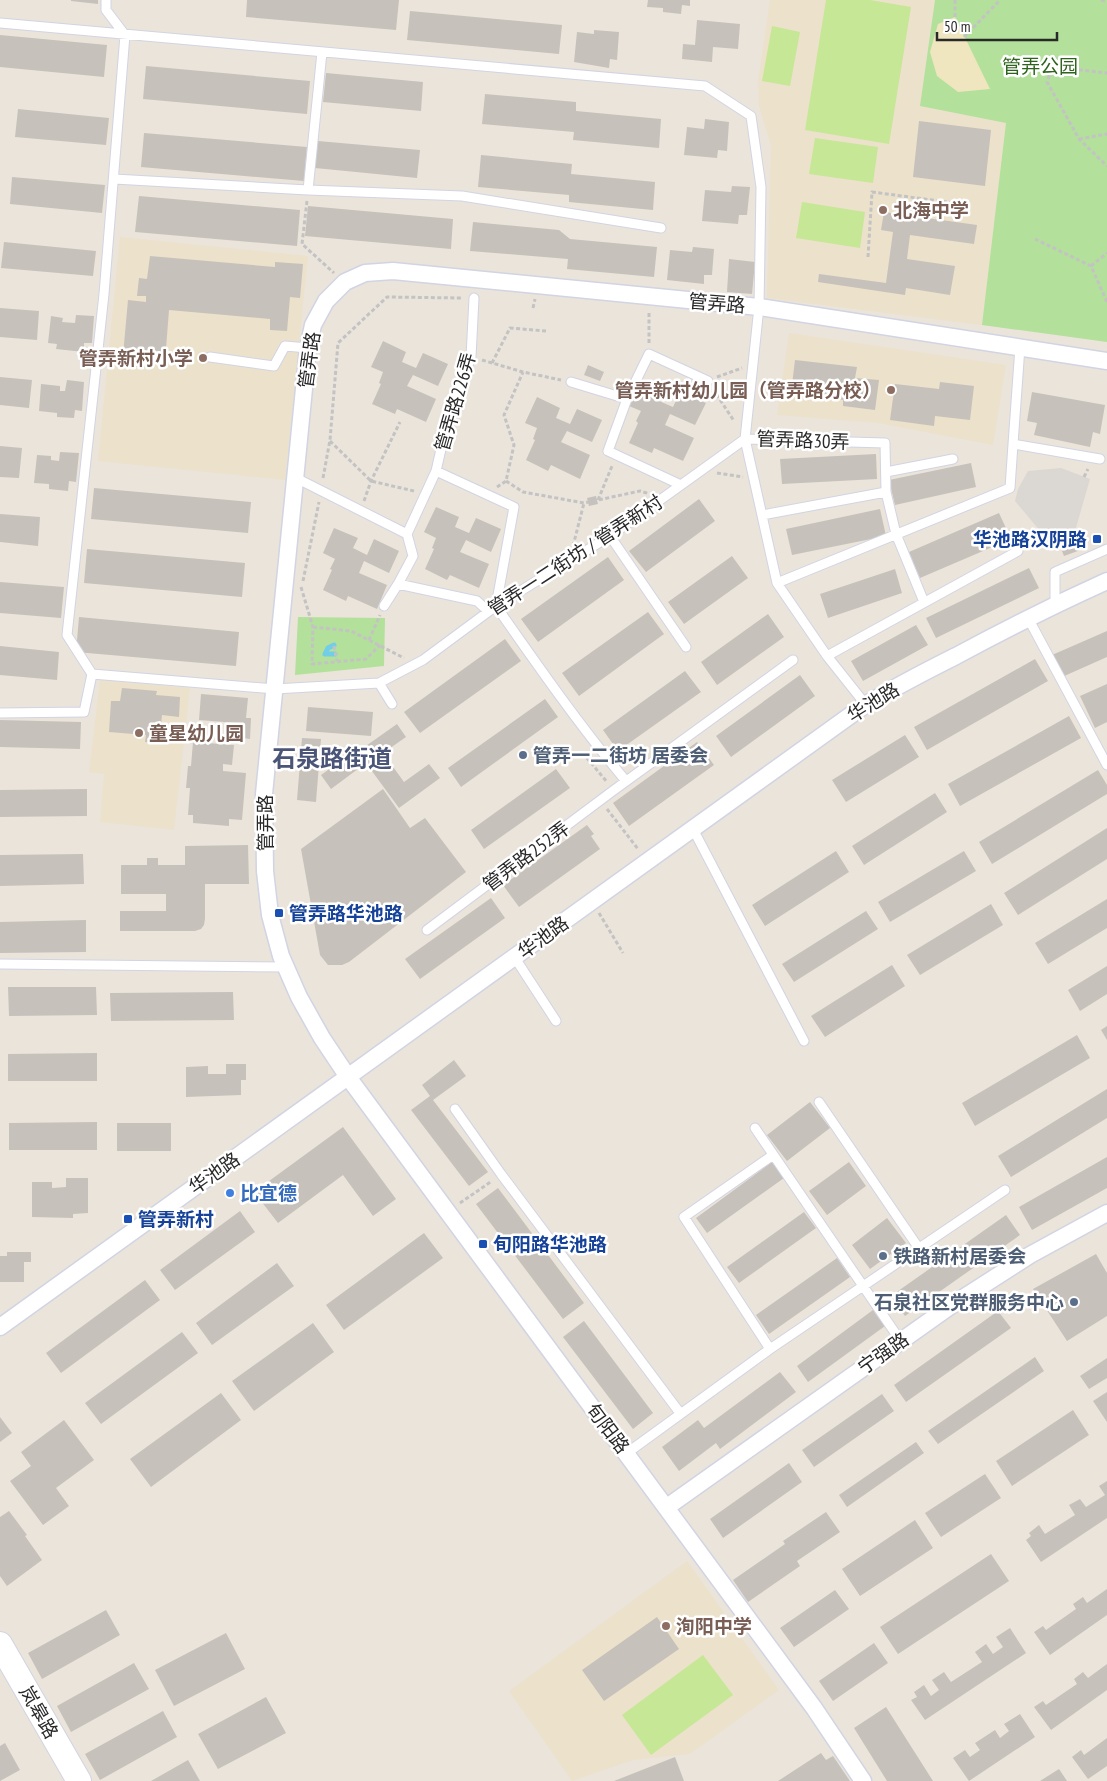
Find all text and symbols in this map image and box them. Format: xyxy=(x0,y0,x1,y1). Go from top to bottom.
scale bar xyxy=(937,10,1057,42)
text: 50 m xyxy=(944,17,970,36)
park label: 管弄公园 xyxy=(1002,54,1078,78)
place label: 北海中学 xyxy=(893,198,969,222)
marker: 北海中学 xyxy=(877,204,889,216)
street label: 管弄路 xyxy=(688,289,746,317)
street label: 管弄路 xyxy=(293,330,325,390)
place label: 管弄新村小学 xyxy=(79,346,193,370)
street label: 管弄路226弄 xyxy=(429,350,481,454)
marker: 管弄新村小学 xyxy=(197,352,209,364)
place label: 管弄新村幼儿园（管弄路分校） xyxy=(615,378,881,402)
marker: 管弄新村幼儿园（管弄路分校） xyxy=(885,384,897,396)
street label: 管弄路30弄 xyxy=(756,426,850,454)
street label: 管弄一二街坊 / 管弄新村 xyxy=(483,489,667,621)
place label: 华池路汉阴路 xyxy=(973,527,1087,551)
marker: 华池路汉阴路 xyxy=(1091,533,1103,545)
street label: 华池路 xyxy=(842,677,904,727)
place label: 童星幼儿园 xyxy=(149,721,244,745)
marker: 童星幼儿园 xyxy=(133,727,145,739)
district label: 石泉路街道 xyxy=(272,743,392,774)
place label: 管弄一二街坊 居委会 xyxy=(533,743,708,767)
marker: 管弄一二街坊 居委会 xyxy=(517,749,529,761)
street label: 管弄路 xyxy=(253,794,277,852)
street label: 管弄路252弄 xyxy=(478,816,574,896)
place label: 管弄路华池路 xyxy=(289,901,403,925)
marker: 管弄路华池路 xyxy=(273,907,285,919)
street label: 华池路 xyxy=(513,911,573,963)
street label: 华池路 xyxy=(184,1147,244,1199)
place label: 比宜德 xyxy=(240,1181,297,1205)
marker: 比宜德 xyxy=(224,1187,236,1199)
place label: 管弄新村 xyxy=(138,1207,214,1231)
marker: 管弄新村 xyxy=(122,1213,134,1225)
place label: 旬阳路华池路 xyxy=(493,1232,607,1256)
marker: 旬阳路华池路 xyxy=(477,1238,489,1250)
place label: 铁路新村居委会 xyxy=(893,1244,1026,1268)
marker: 铁路新村居委会 xyxy=(877,1250,889,1262)
place label: 石泉社区党群服务中心 xyxy=(874,1290,1064,1314)
marker: 石泉社区党群服务中心 xyxy=(1068,1296,1080,1308)
street label: 宁强路 xyxy=(853,1327,913,1379)
street label: 旬阳路 xyxy=(581,1398,635,1458)
place label: 洵阳中学 xyxy=(676,1614,752,1638)
marker: 洵阳中学 xyxy=(660,1620,672,1632)
street label: 岚皋路 xyxy=(14,1681,64,1743)

